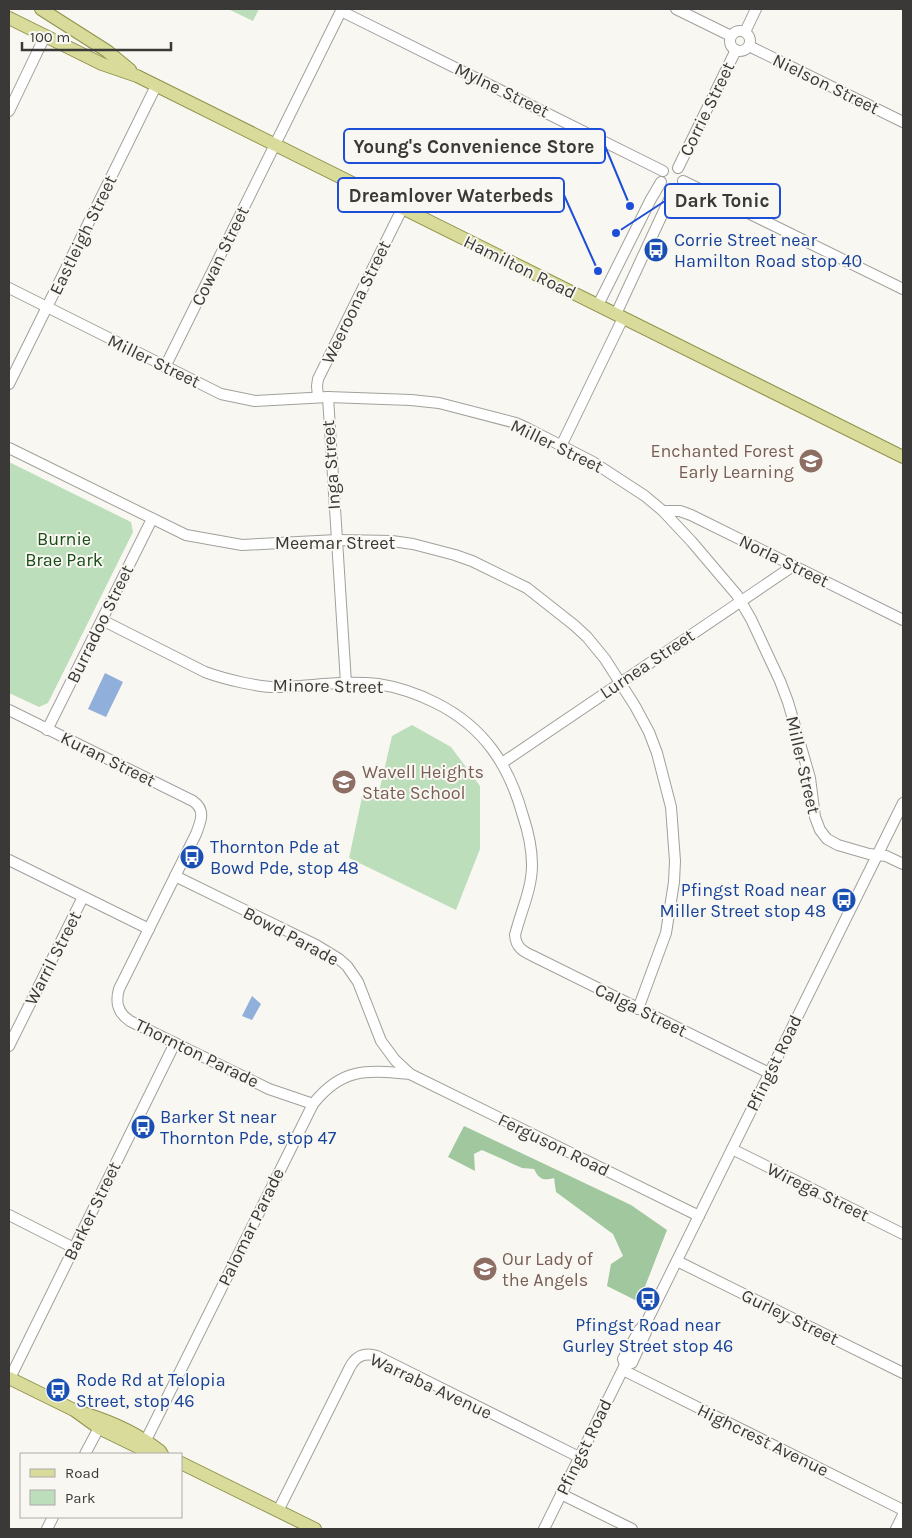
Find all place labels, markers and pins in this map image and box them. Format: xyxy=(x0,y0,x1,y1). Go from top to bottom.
callout: Young's Convenience Store xyxy=(344,129,605,163)
callout: Dreamlover Waterbeds xyxy=(338,178,564,212)
callout: Dark Tonic xyxy=(665,184,780,218)
place label: Corrie Street near Hamilton Road stop 40 xyxy=(674,229,862,272)
bus stop icon: Corrie Street near Hamilton Road stop 40 xyxy=(643,237,669,263)
place label: Enchanted Forest Early Learning xyxy=(650,440,794,483)
school or university icon: Enchanted Forest Early Learning xyxy=(798,448,824,474)
place label: Wavell Heights State School xyxy=(362,761,484,804)
school or university icon: Wavell Heights State School xyxy=(331,769,357,795)
place label: Thornton Pde at Bowd Pde, stop 48 xyxy=(210,836,359,879)
bus stop icon: Thornton Pde at Bowd Pde, stop 48 xyxy=(179,844,205,870)
place label: Pfingst Road near Miller Street stop 48 xyxy=(660,879,826,922)
bus stop icon: Pfingst Road near Miller Street stop 48 xyxy=(831,887,857,913)
place label: Barker St near Thornton Pde, stop 47 xyxy=(160,1106,337,1149)
bus stop icon: Barker St near Thornton Pde, stop 47 xyxy=(130,1114,156,1140)
place label: Our Lady of the Angels xyxy=(502,1248,594,1291)
school or university icon: Our Lady of the Angels xyxy=(472,1256,498,1282)
bus stop icon: Pfingst Road near Gurley Street stop 46 xyxy=(635,1286,661,1312)
place label: Pfingst Road near Gurley Street stop 46 xyxy=(563,1314,733,1357)
place label: Rode Rd at Telopia Street, stop 46 xyxy=(76,1369,226,1412)
bus stop icon: Rode Rd at Telopia Street, stop 46 xyxy=(45,1377,71,1403)

